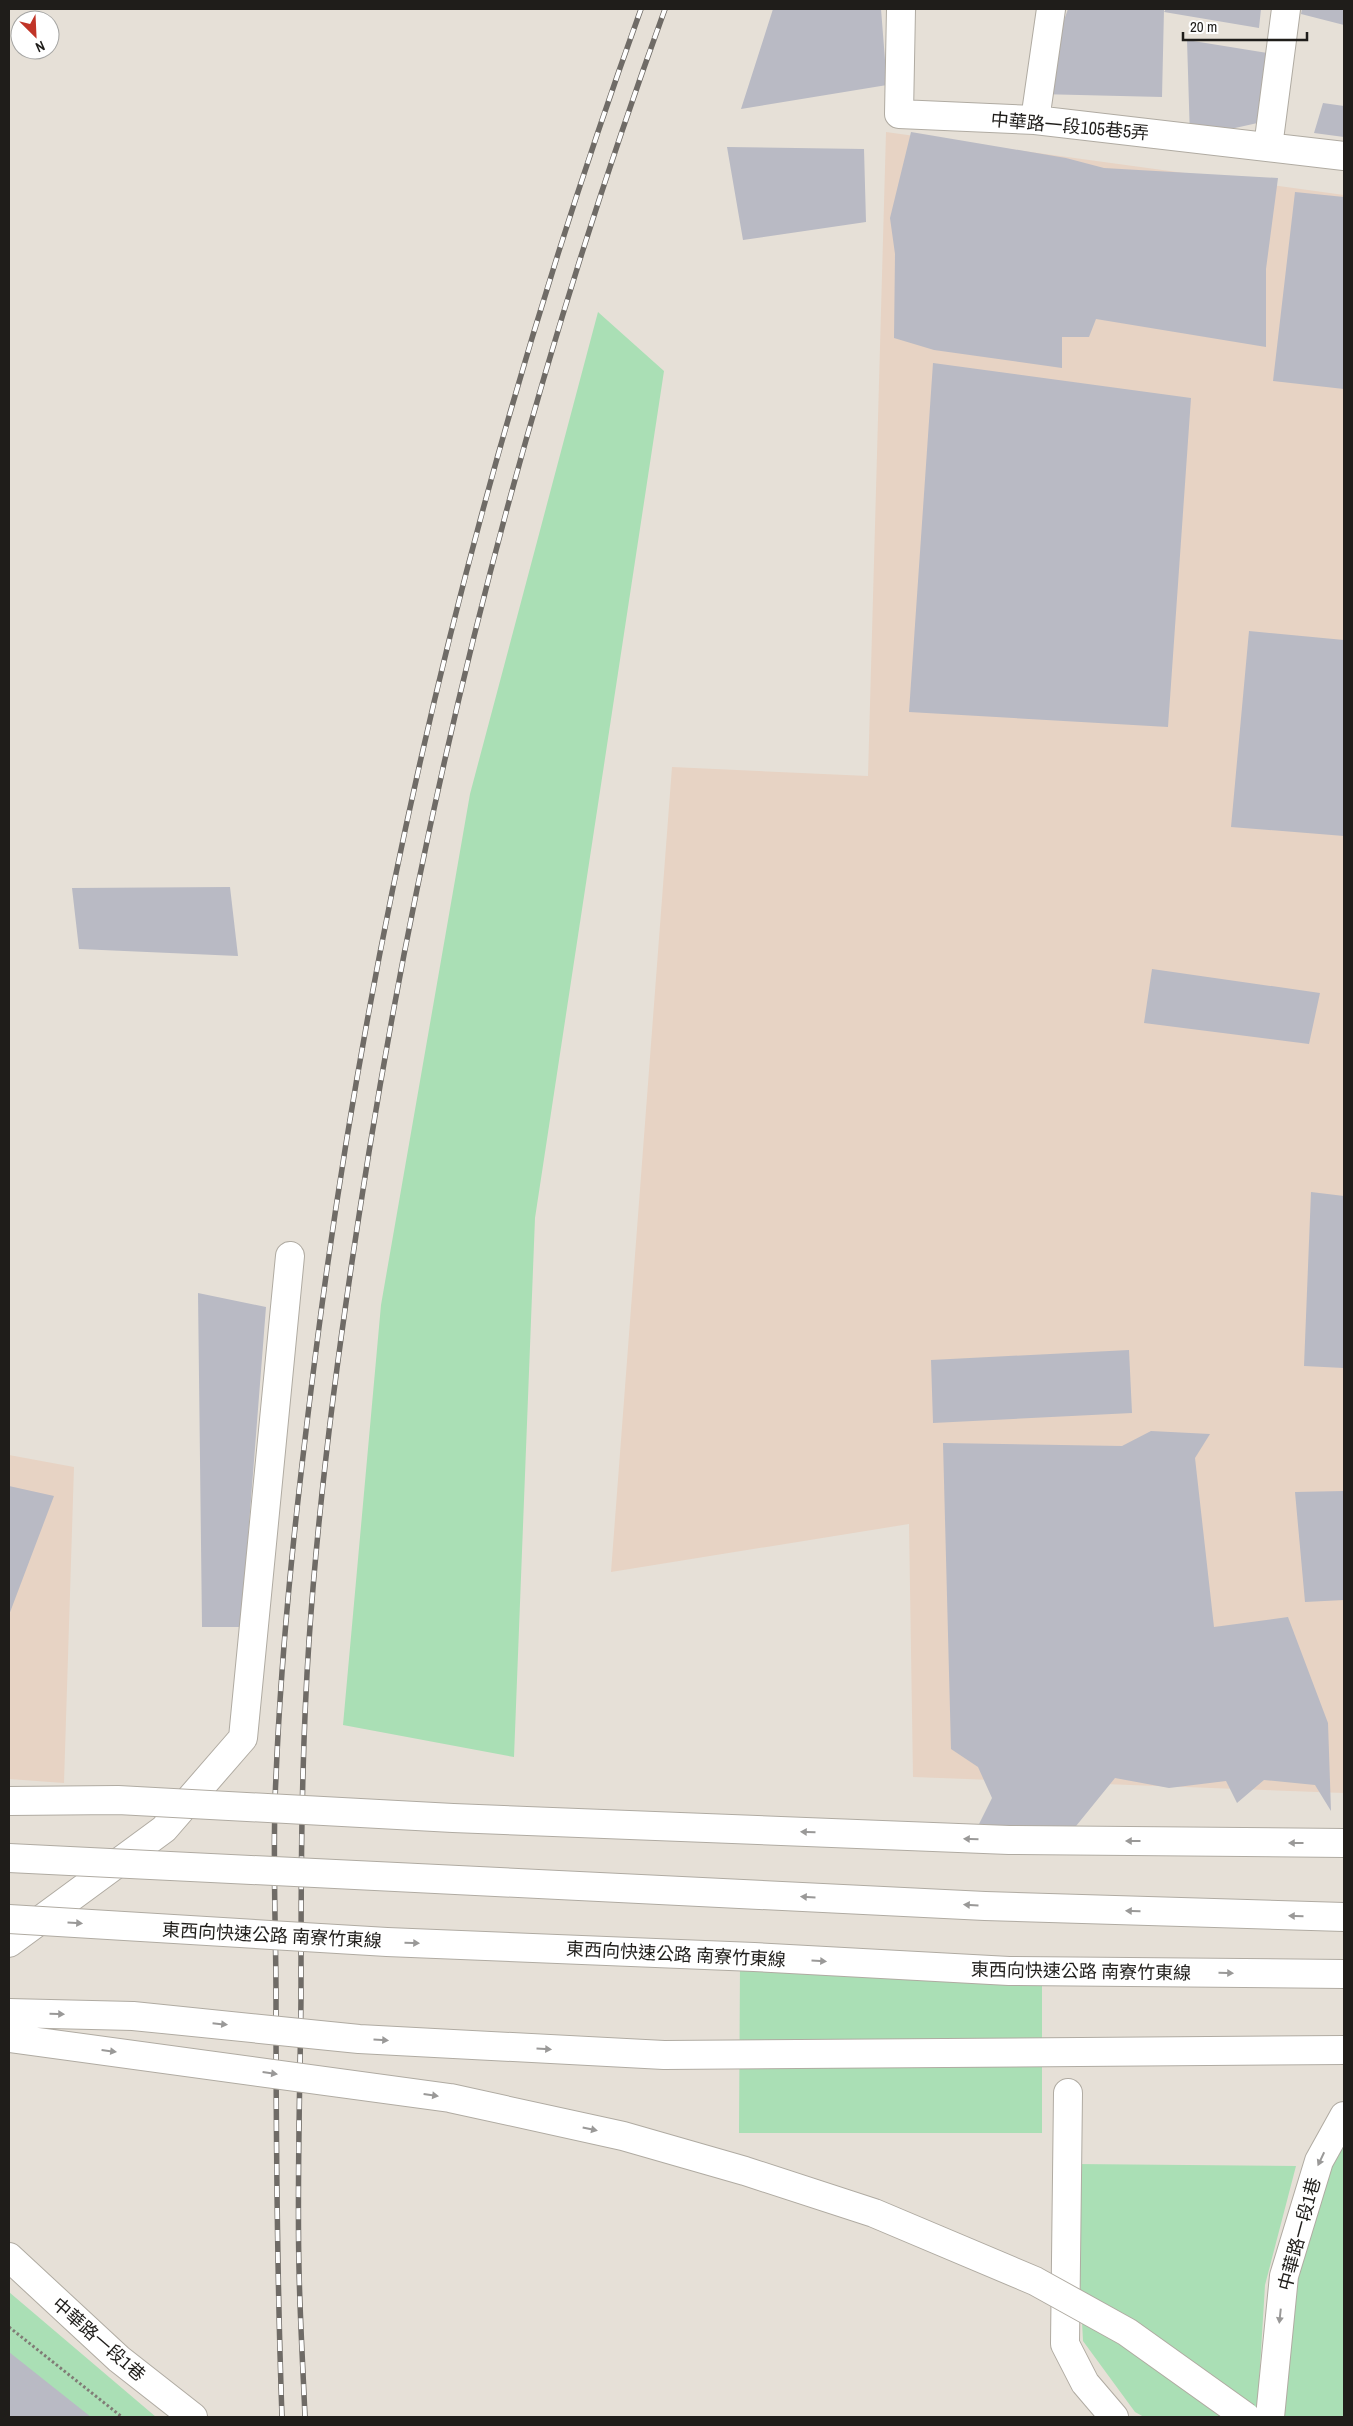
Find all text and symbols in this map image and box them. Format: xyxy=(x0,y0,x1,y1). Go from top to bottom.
north arrow xyxy=(10,10,60,60)
scale bar xyxy=(1183,10,1307,42)
text: 20 m xyxy=(1190,16,1217,37)
text: N xyxy=(33,37,48,57)
street label: 中華路一段105巷5弄 xyxy=(990,107,1150,145)
one-way arrow xyxy=(800,1828,816,1836)
one-way arrow xyxy=(962,1834,978,1842)
one-way arrow xyxy=(1125,1837,1141,1845)
one-way arrow xyxy=(1287,1838,1303,1846)
one-way arrow xyxy=(800,1893,816,1901)
one-way arrow xyxy=(962,1900,978,1908)
one-way arrow xyxy=(1125,1907,1141,1915)
one-way arrow xyxy=(1287,1912,1303,1920)
street label: 東西向快速公路 南寮竹東線 xyxy=(161,1917,383,1953)
one-way arrow xyxy=(67,1920,83,1928)
street label: 東西向快速公路 南寮竹東線 xyxy=(565,1936,787,1972)
one-way arrow xyxy=(404,1939,420,1947)
one-way arrow xyxy=(811,1957,827,1965)
street label: 東西向快速公路 南寮竹東線 xyxy=(971,1957,1191,1985)
one-way arrow xyxy=(1218,1969,1234,1977)
one-way arrow xyxy=(50,2010,66,2018)
one-way arrow xyxy=(212,2021,228,2029)
one-way arrow xyxy=(374,2036,390,2044)
one-way arrow xyxy=(536,2045,552,2053)
one-way arrow xyxy=(101,2047,117,2055)
one-way arrow xyxy=(262,2069,278,2077)
one-way arrow xyxy=(423,2092,439,2100)
one-way arrow xyxy=(582,2125,598,2133)
one-way arrow xyxy=(1317,2152,1325,2166)
street label: 中華路一段1巷 xyxy=(1272,2175,1326,2293)
street label: 中華路一段1巷 xyxy=(47,2291,151,2387)
one-way arrow xyxy=(1276,2308,1284,2324)

